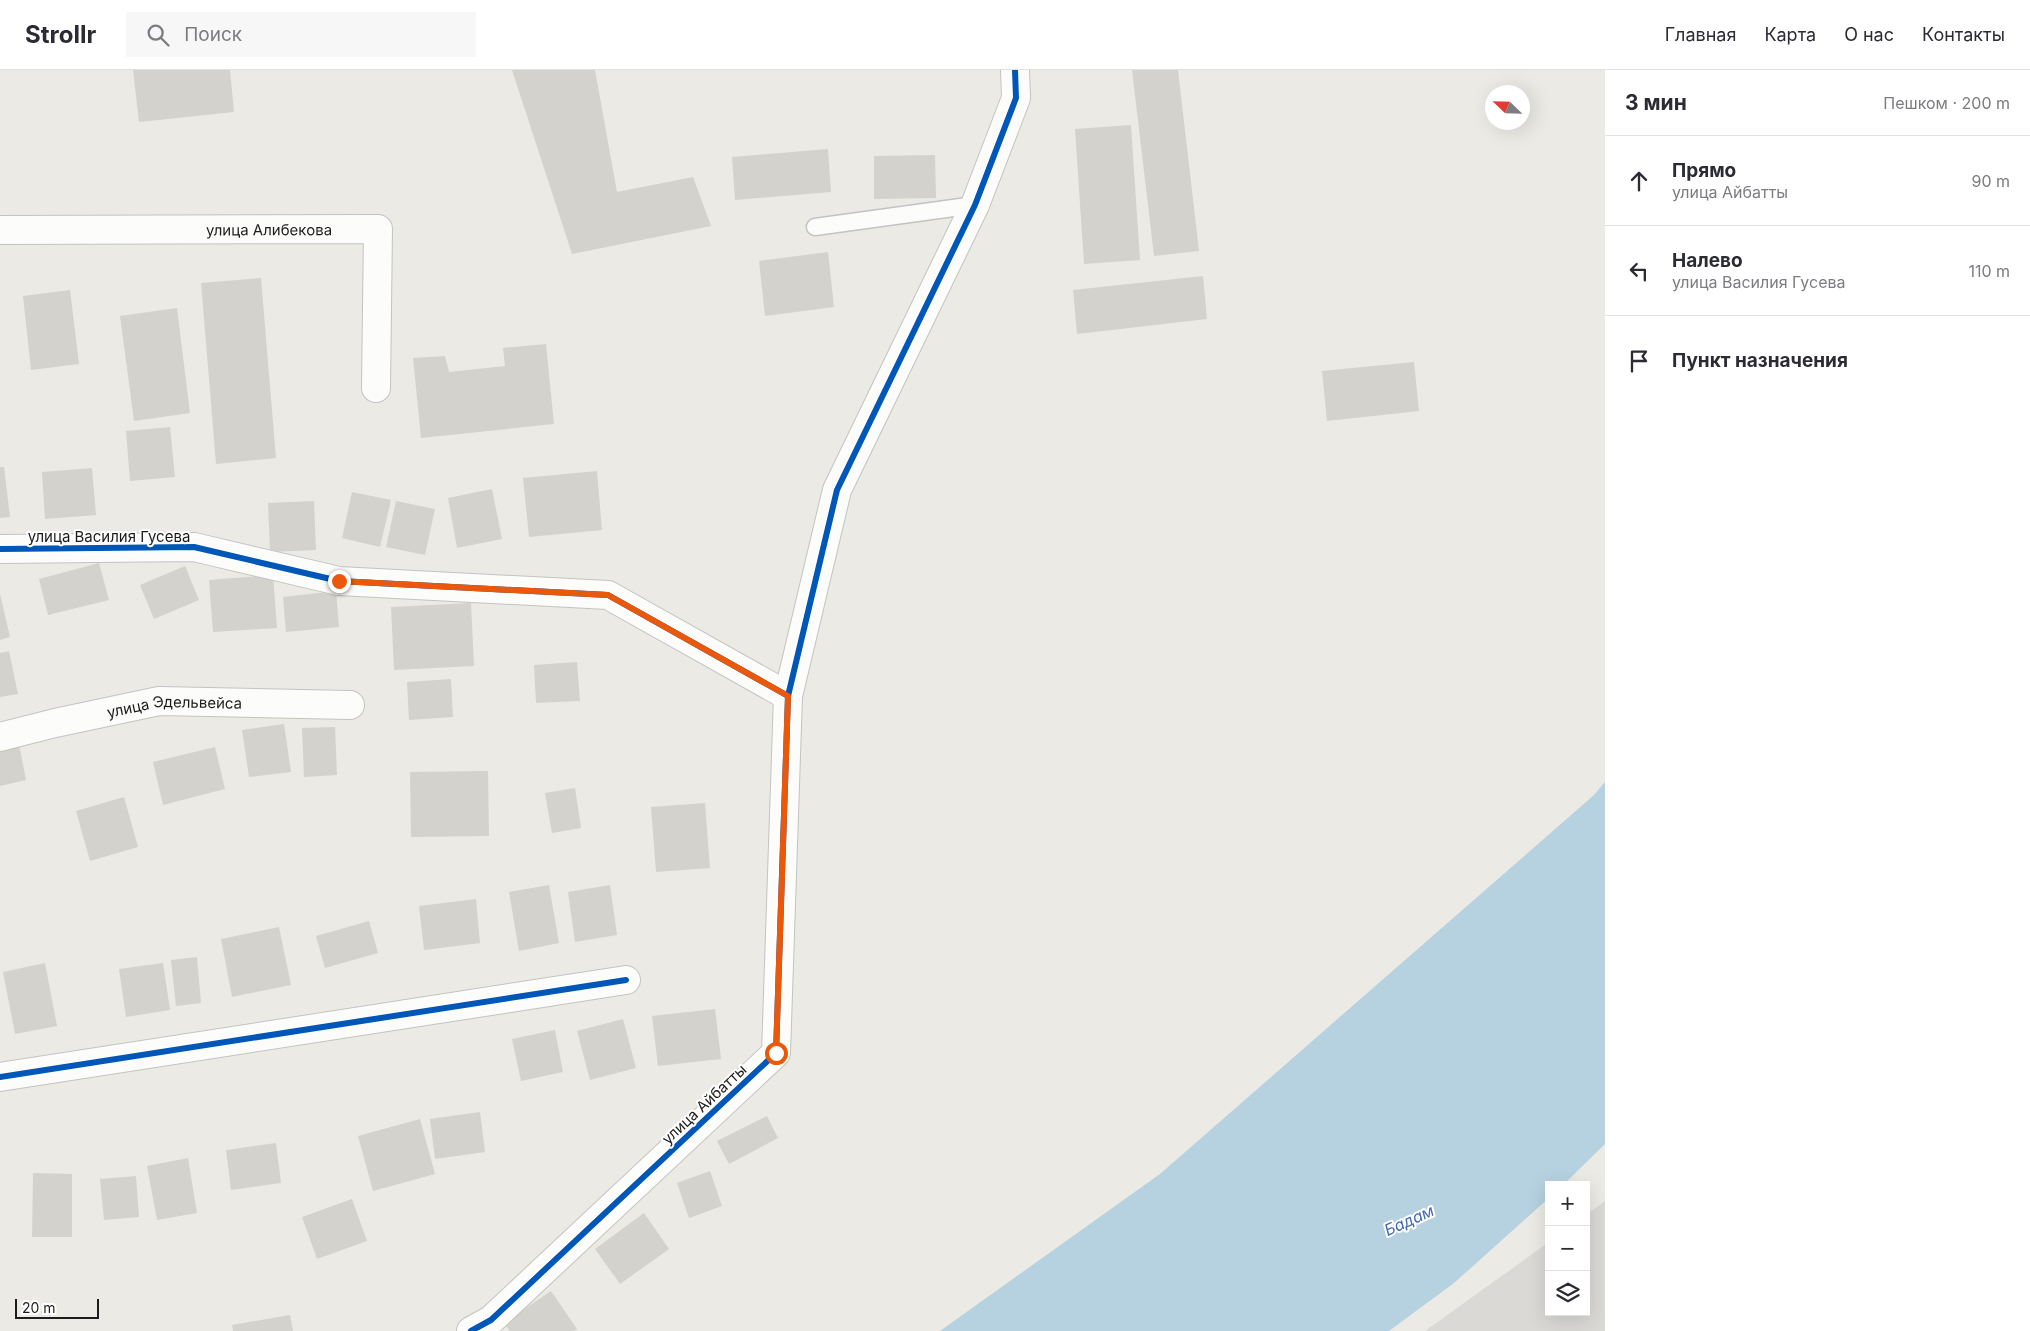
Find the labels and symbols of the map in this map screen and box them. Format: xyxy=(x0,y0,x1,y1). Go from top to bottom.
north arrow xyxy=(1485,85,1530,130)
street label: улица Алибекова xyxy=(206,220,332,239)
street label: улица Василия Гусева xyxy=(28,527,190,546)
route end xyxy=(328,570,351,593)
street label: улица Эдельвейса xyxy=(105,691,242,721)
route start xyxy=(765,1042,788,1065)
street label: улица Айбатты xyxy=(658,1060,750,1148)
water label: Бадам xyxy=(1381,1200,1437,1240)
scale bar xyxy=(15,1296,99,1319)

